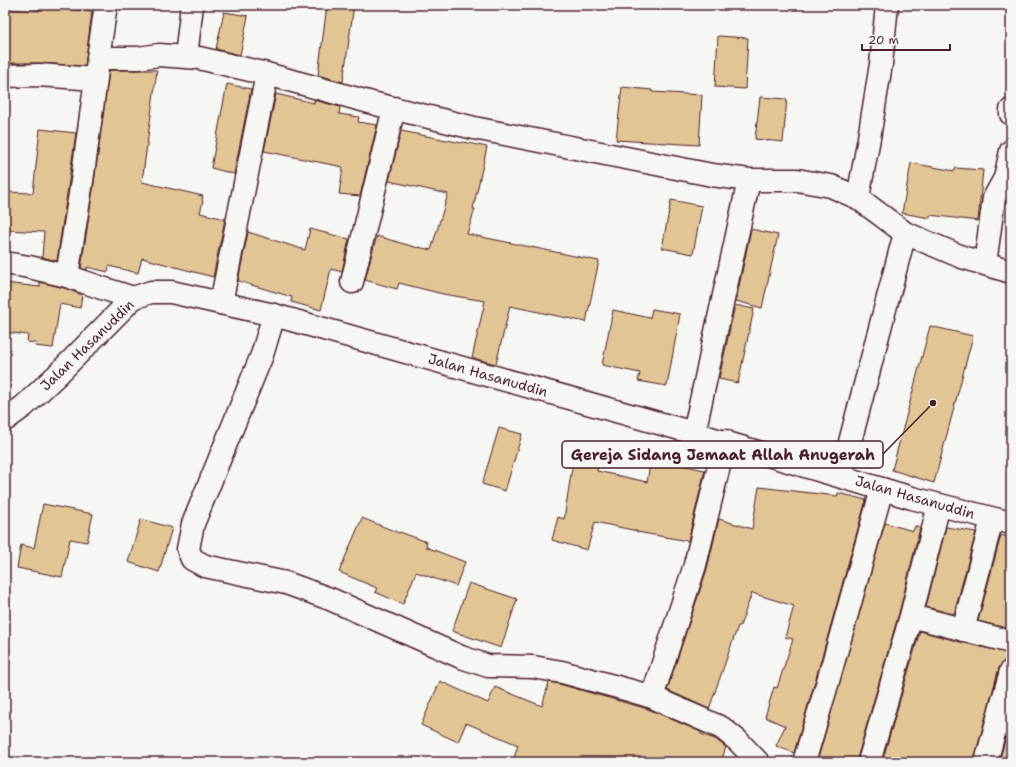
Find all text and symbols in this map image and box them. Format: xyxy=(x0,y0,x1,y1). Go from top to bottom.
scale bar xyxy=(862,26,950,52)
text: 20 m xyxy=(868,32,899,48)
street label: Jalan Hasanuddin xyxy=(36,295,138,394)
street label: Jalan Hasanuddin xyxy=(426,349,550,401)
callout: Gereja Sidang Jemaat Allah Anugerah xyxy=(562,441,883,468)
text: Gereja Sidang Jemaat Allah Anugerah xyxy=(571,445,875,465)
street label: Jalan Hasanuddin xyxy=(853,471,977,523)

